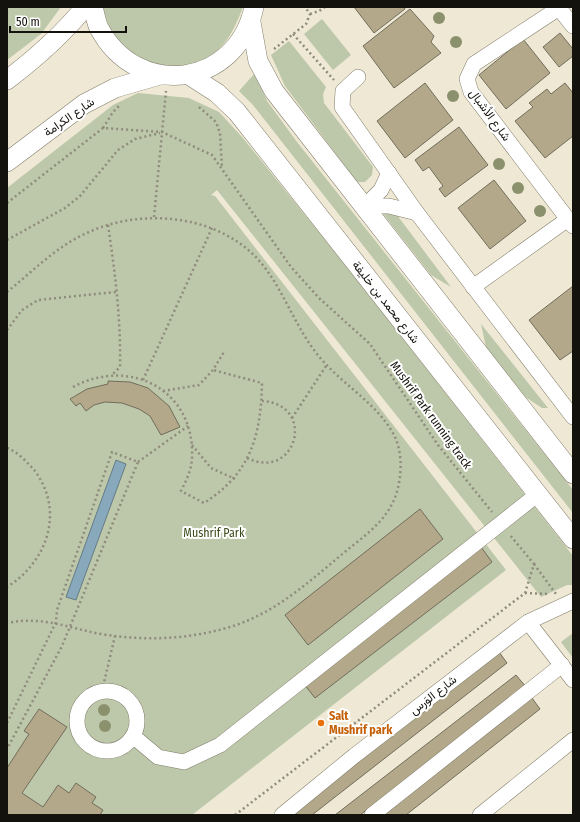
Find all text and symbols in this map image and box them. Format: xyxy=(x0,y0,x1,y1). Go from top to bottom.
scale bar xyxy=(10,8,126,34)
text: 50 m xyxy=(16,15,40,29)
street label: شارع الأشبال xyxy=(465,86,514,145)
street label: شارع الكرامة xyxy=(41,94,98,141)
street label: شارع محمد بن خليفة xyxy=(348,258,423,347)
street label: Mushrif Park running track xyxy=(387,359,475,472)
park label: Mushrif Park xyxy=(183,526,245,540)
street label: شارع الوَرس xyxy=(407,672,461,719)
place label: Salt Mushrif park xyxy=(329,709,393,737)
marker: Salt Mushrif park xyxy=(316,718,326,728)

